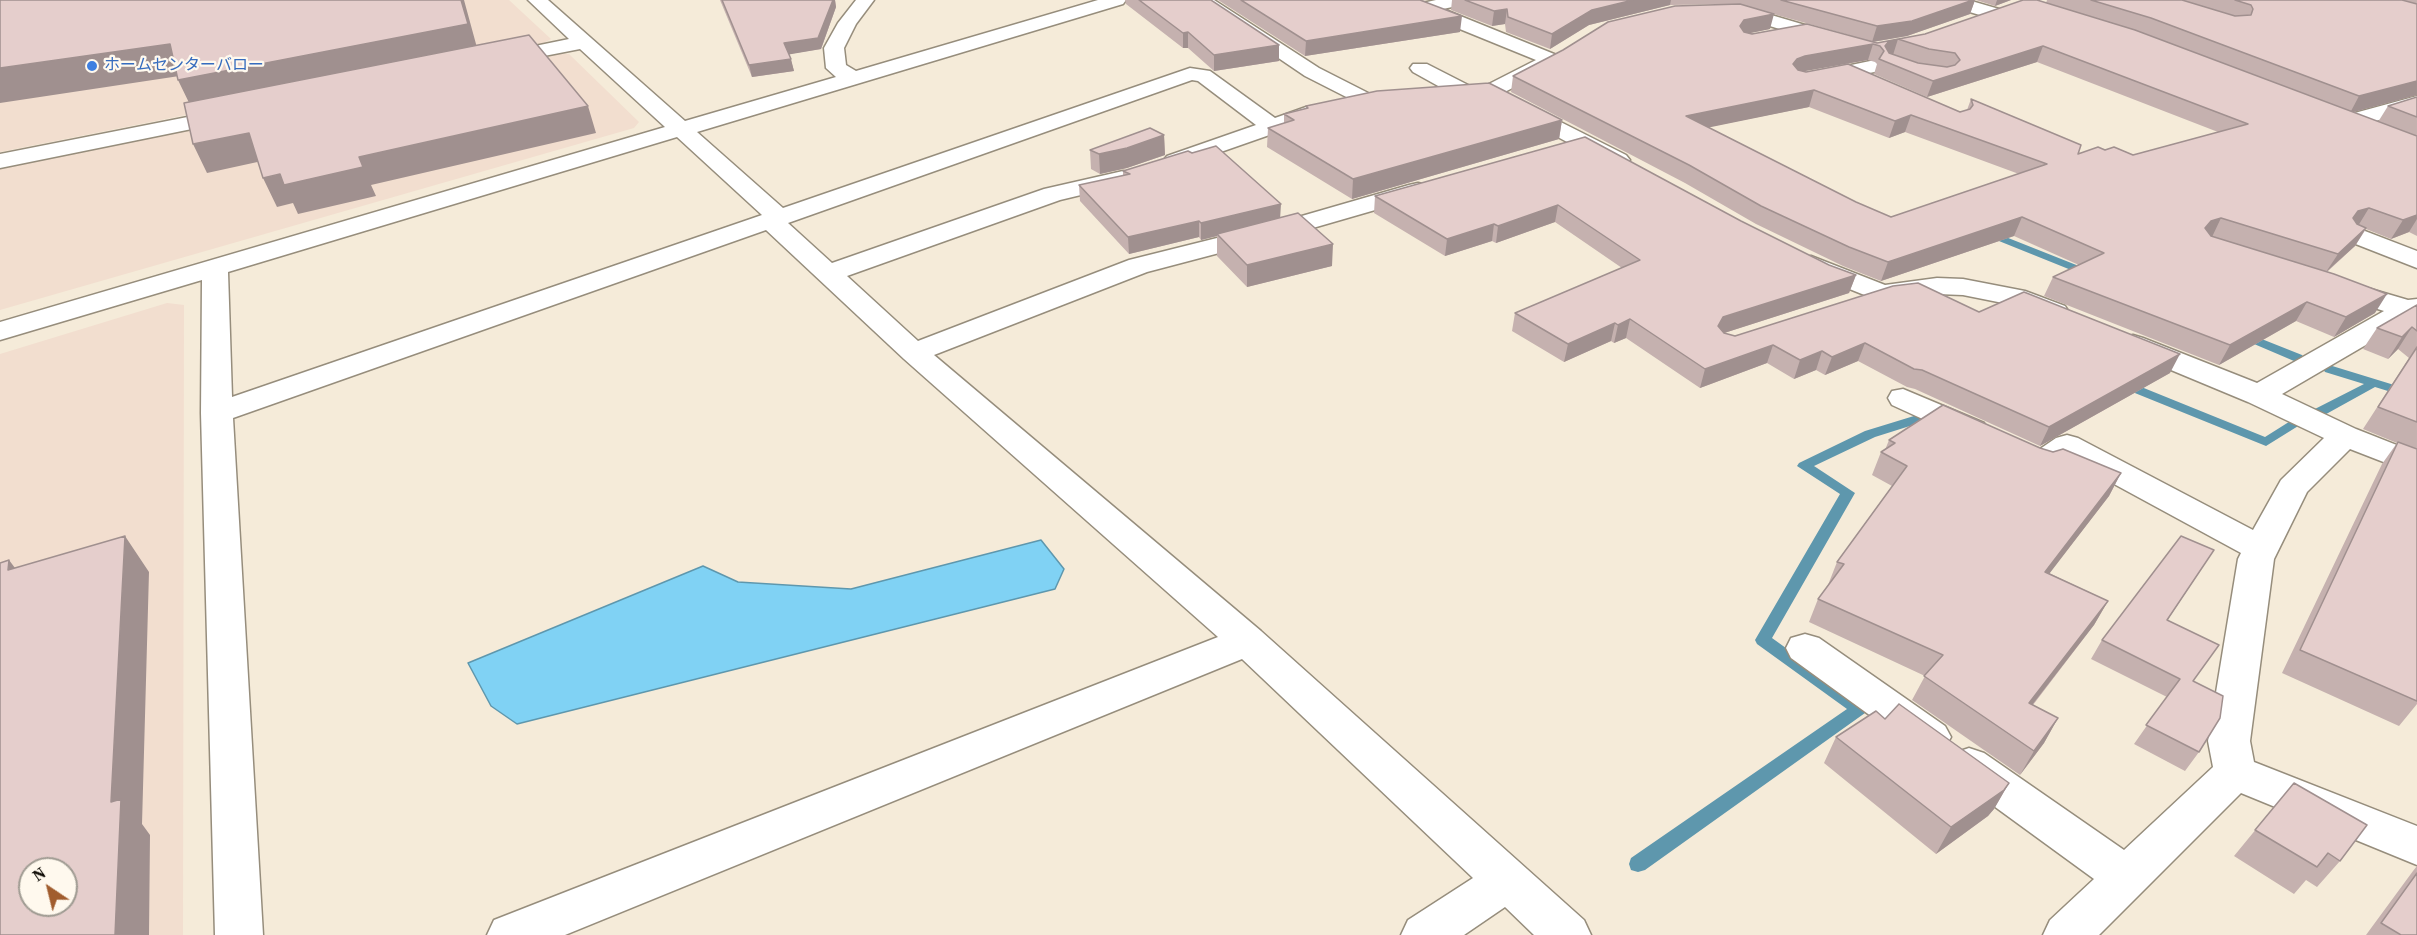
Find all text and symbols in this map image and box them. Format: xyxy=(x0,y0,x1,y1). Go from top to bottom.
place label: ホームセンターバロー xyxy=(104,56,264,76)
marker: ホームセンターバロー xyxy=(85,59,99,73)
north arrow xyxy=(18,857,78,917)
text: N xyxy=(28,862,50,886)

